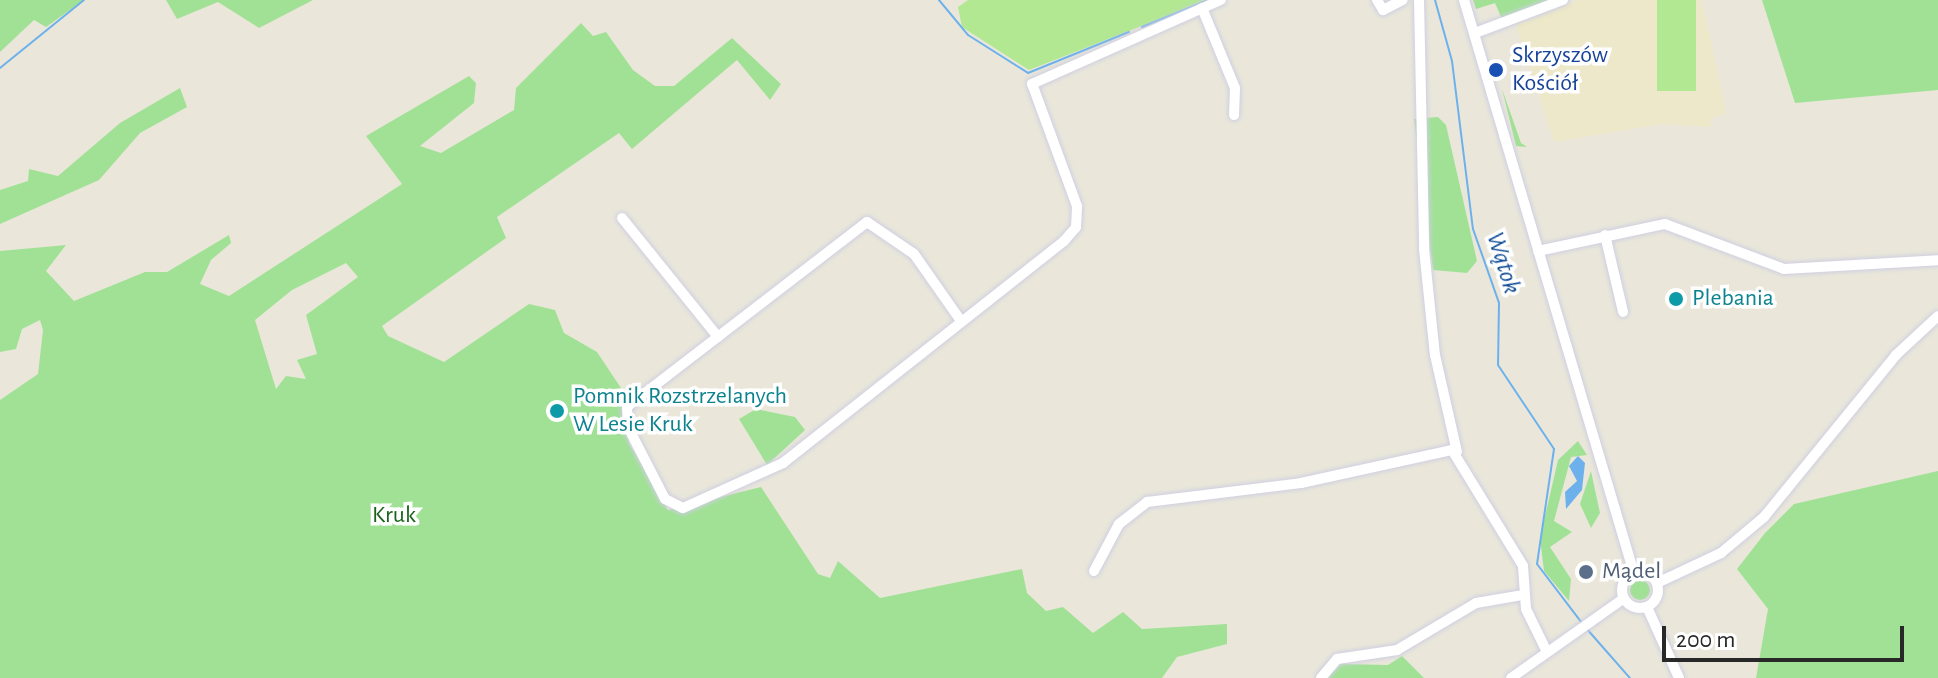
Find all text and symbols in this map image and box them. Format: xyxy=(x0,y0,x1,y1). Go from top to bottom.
place label: Skrzyszów Kościół xyxy=(1512,42,1608,98)
marker: Skrzyszów Kościół xyxy=(1487,61,1505,79)
water label: Wątok xyxy=(1479,228,1527,298)
place label: Plebania xyxy=(1692,285,1774,313)
marker: Plebania xyxy=(1667,290,1685,308)
place label: Pomnik Rozstrzelanych W Lesie Kruk xyxy=(573,383,787,439)
marker: Pomnik Rozstrzelanych W Lesie Kruk xyxy=(548,402,566,420)
park label: Kruk xyxy=(372,502,416,530)
place label: Mądel xyxy=(1602,558,1661,586)
marker: Mądel xyxy=(1577,563,1595,581)
scale bar xyxy=(1666,610,1908,660)
text: 200 m xyxy=(1676,628,1735,652)

